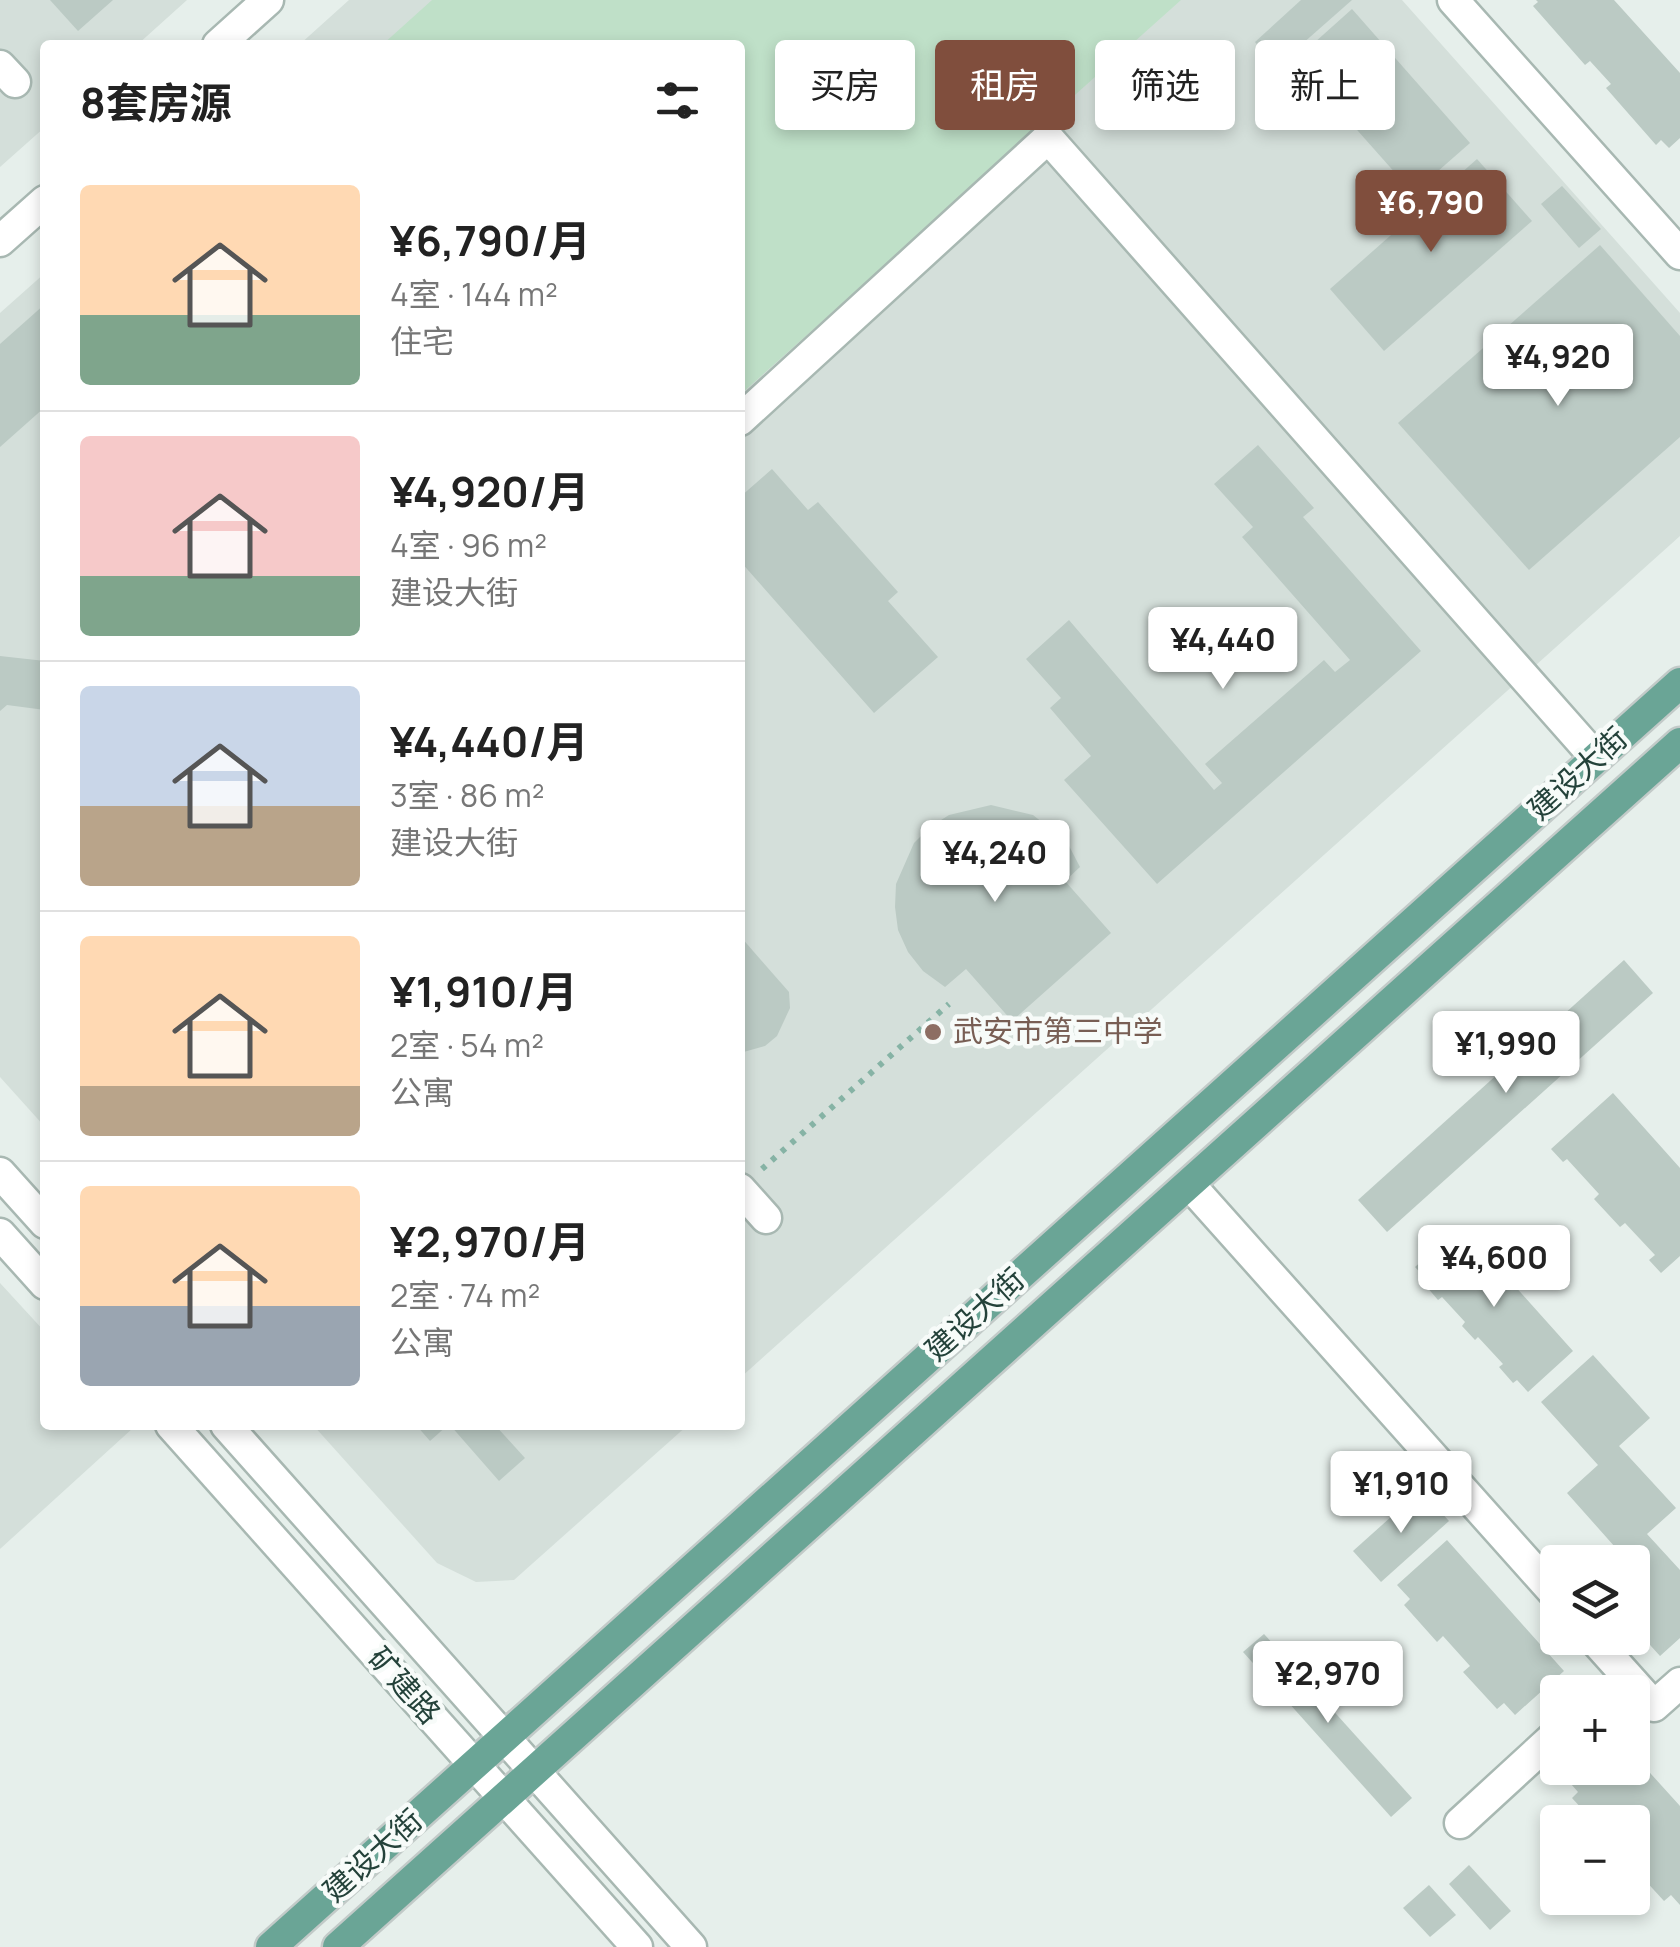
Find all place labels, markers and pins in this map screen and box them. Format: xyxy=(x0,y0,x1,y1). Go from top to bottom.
pin: ¥6,790 xyxy=(1350,170,1512,255)
pin: ¥4,920 xyxy=(1477,324,1639,409)
pin: ¥4,440 xyxy=(1142,607,1304,692)
pin: ¥4,240 xyxy=(914,820,1076,905)
place label: 武安市第三中学 xyxy=(953,1010,1163,1051)
pin: ¥1,990 xyxy=(1425,1011,1587,1096)
marker: 武安市第三中学 xyxy=(922,1021,944,1043)
pin: ¥4,600 xyxy=(1413,1225,1575,1310)
pin: ¥1,910 xyxy=(1320,1451,1482,1536)
pin: ¥2,970 xyxy=(1247,1641,1409,1726)

